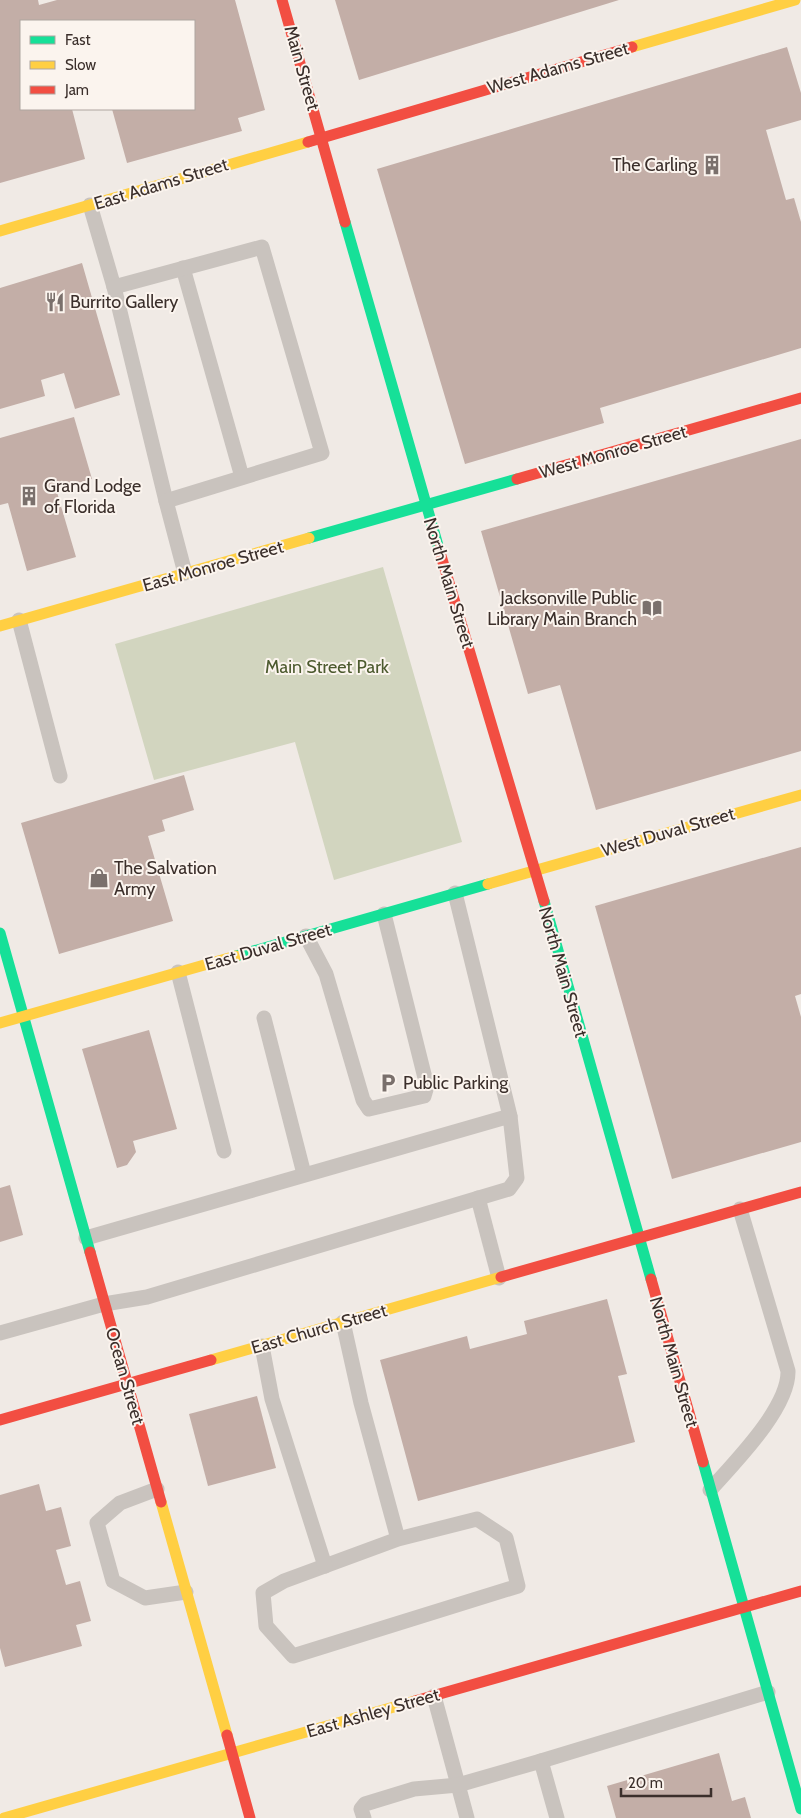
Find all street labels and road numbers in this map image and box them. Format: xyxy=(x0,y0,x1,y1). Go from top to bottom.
street label: Main Street xyxy=(279,23,325,113)
street label: West Adams Street xyxy=(485,37,631,99)
street label: East Adams Street xyxy=(91,153,231,215)
street label: West Monroe Street xyxy=(537,420,689,484)
street label: North Main Street xyxy=(419,515,479,651)
street label: East Monroe Street xyxy=(140,535,286,597)
street label: West Duval Street xyxy=(599,802,737,862)
street label: North Main Street xyxy=(534,904,592,1040)
street label: East Duval Street xyxy=(202,918,334,976)
street label: North Main Street xyxy=(645,1294,703,1430)
street label: East Church Street xyxy=(249,1299,389,1359)
street label: Ocean Street xyxy=(101,1325,149,1427)
street label: East Ashley Street xyxy=(304,1684,442,1742)

